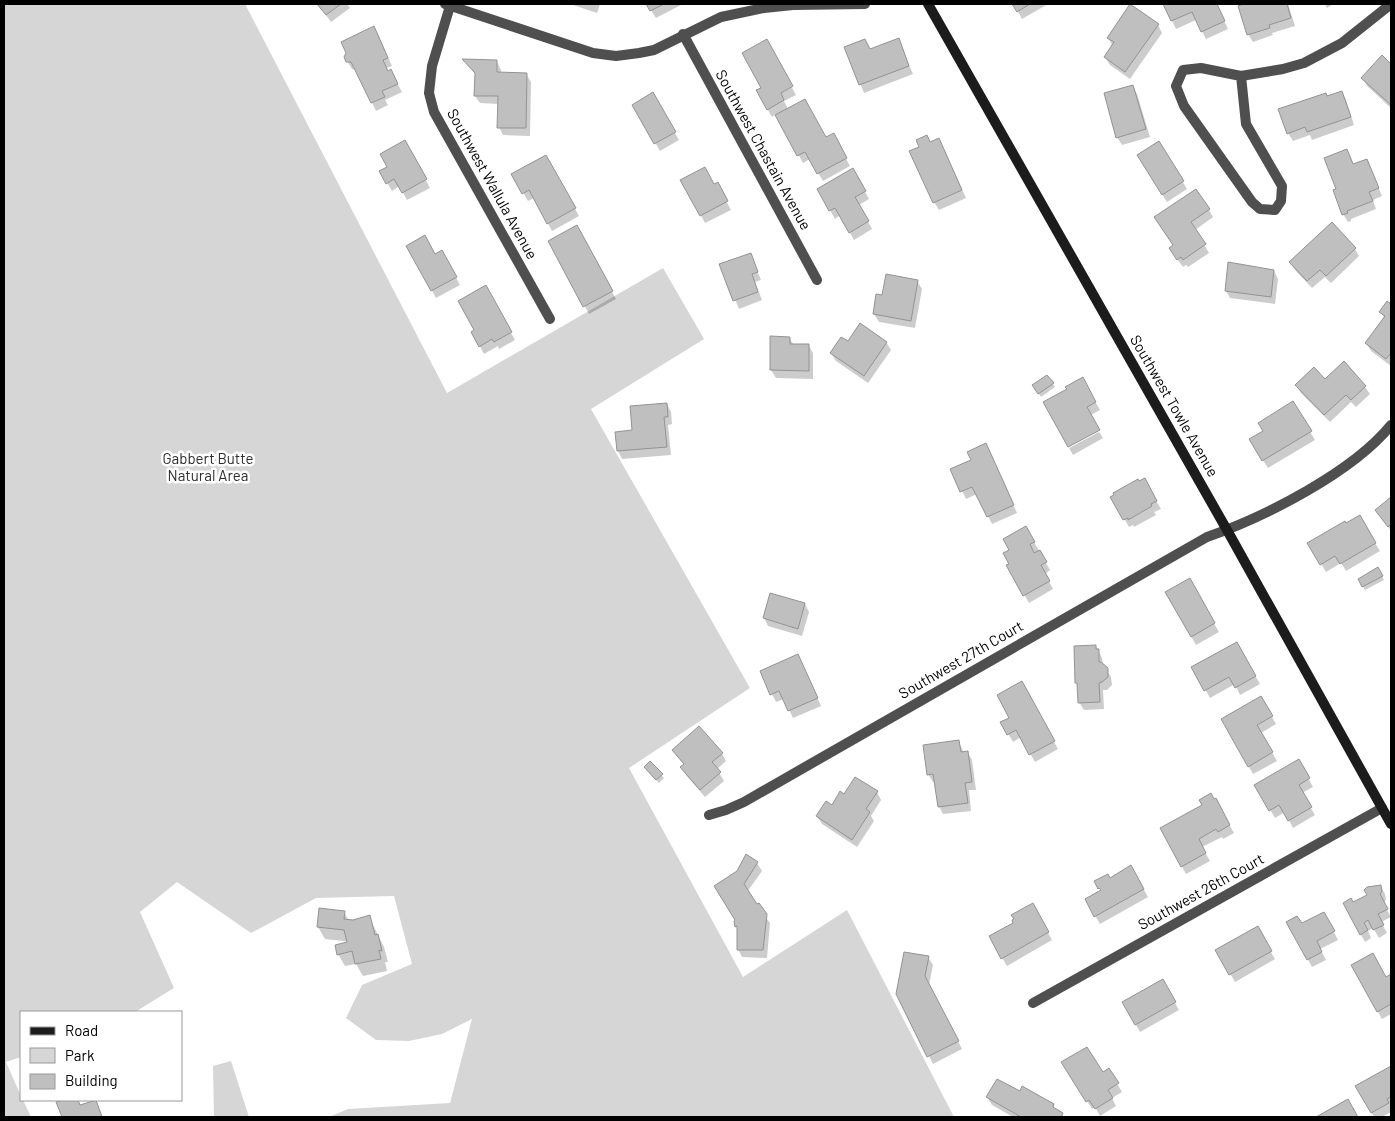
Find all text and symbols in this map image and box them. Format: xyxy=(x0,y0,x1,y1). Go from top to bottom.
street label: Southwest Chastain Avenue xyxy=(712,66,815,233)
street label: Southwest Wallula Avenue xyxy=(444,105,542,262)
street label: Southwest Towle Avenue xyxy=(1127,331,1223,480)
park label: Gabbert Butte Natural Area xyxy=(162,449,254,484)
street label: Southwest 27th Court xyxy=(895,616,1026,702)
street label: Southwest 26th Court xyxy=(1134,849,1267,933)
legend xyxy=(20,1011,182,1101)
text: Road xyxy=(65,1021,98,1039)
text: Park xyxy=(65,1046,95,1064)
text: Building xyxy=(65,1071,118,1089)

